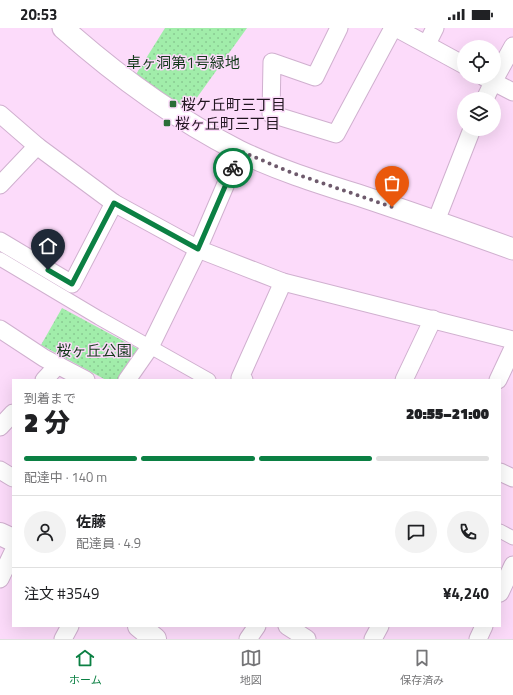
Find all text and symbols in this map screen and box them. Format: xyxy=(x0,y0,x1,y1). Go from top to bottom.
text: 20:53 xyxy=(20,3,57,26)
map controls xyxy=(457,40,501,136)
button: locate xyxy=(457,40,501,84)
park label: 卓ヶ洞第1号緑地 xyxy=(126,51,240,74)
button: layers xyxy=(457,92,501,136)
place label: 桜ケ丘町三丁目 xyxy=(181,93,286,116)
marker: 桜ケ丘町三丁目 xyxy=(168,99,178,109)
place label: 桜ヶ丘町三丁目 xyxy=(175,112,280,135)
marker: 桜ヶ丘町三丁目 xyxy=(162,118,172,128)
courier xyxy=(213,148,253,188)
icon: bike xyxy=(222,157,244,179)
pin xyxy=(375,166,409,207)
icon: bag xyxy=(381,172,403,194)
pin xyxy=(31,229,65,270)
icon: home xyxy=(37,235,59,257)
park label: 桜ヶ丘公園 xyxy=(56,339,132,362)
text: 到着まで xyxy=(24,388,76,408)
text: 20:55–21:00 xyxy=(406,402,489,425)
text: 2 分 xyxy=(24,403,70,442)
text: 配達中 · 140 m xyxy=(24,467,107,487)
text: 佐藤 xyxy=(76,510,106,533)
button: person xyxy=(24,511,66,553)
button: chat xyxy=(395,511,437,553)
button: phone xyxy=(447,511,489,553)
text: 配達員 · 4.9 xyxy=(76,533,141,553)
text: 注文 #3549 xyxy=(24,582,99,605)
text: ¥4,240 xyxy=(443,582,489,605)
tab: ホーム xyxy=(69,647,102,688)
tab: 地図 xyxy=(240,647,262,688)
tab: 保存済み xyxy=(400,647,444,688)

